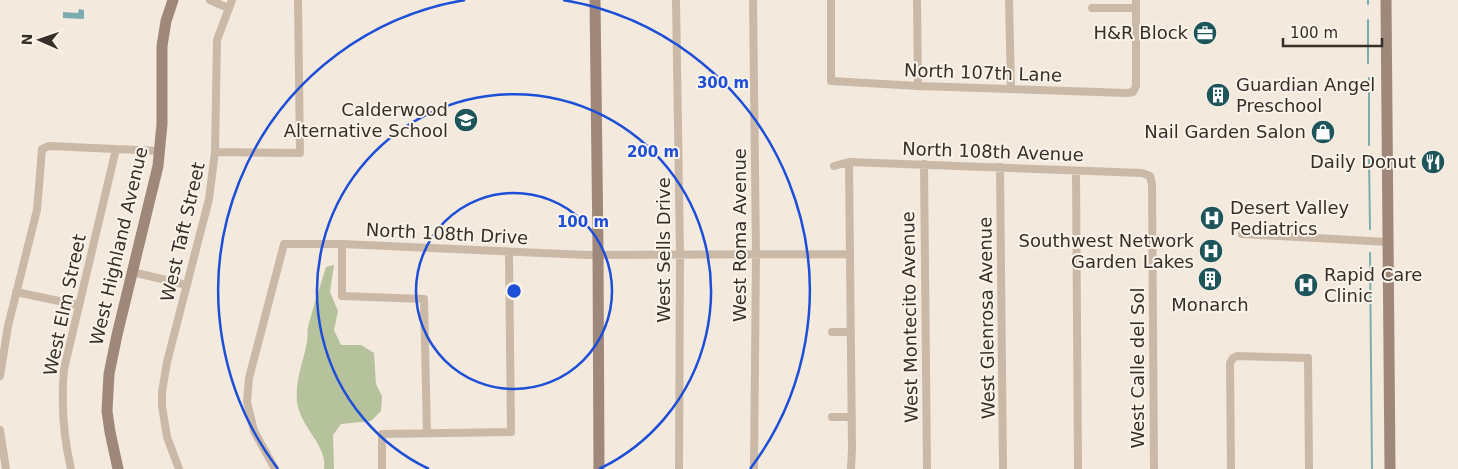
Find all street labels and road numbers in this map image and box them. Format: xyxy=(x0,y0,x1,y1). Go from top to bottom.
street label: North 107th Lane xyxy=(904,59,1062,86)
street label: North 108th Avenue xyxy=(902,138,1084,165)
street label: West Highland Avenue xyxy=(85,145,152,347)
street label: West Roma Avenue xyxy=(729,148,750,322)
street label: West Taft Street xyxy=(156,160,209,304)
street label: West Sells Drive xyxy=(653,177,674,323)
street label: West Montecito Avenue xyxy=(897,211,922,423)
street label: West Glenrosa Avenue xyxy=(974,217,999,419)
street label: North 108th Drive xyxy=(365,219,529,248)
street label: West Elm Street xyxy=(39,232,90,378)
street label: West Calle del Sol xyxy=(1127,287,1148,449)

